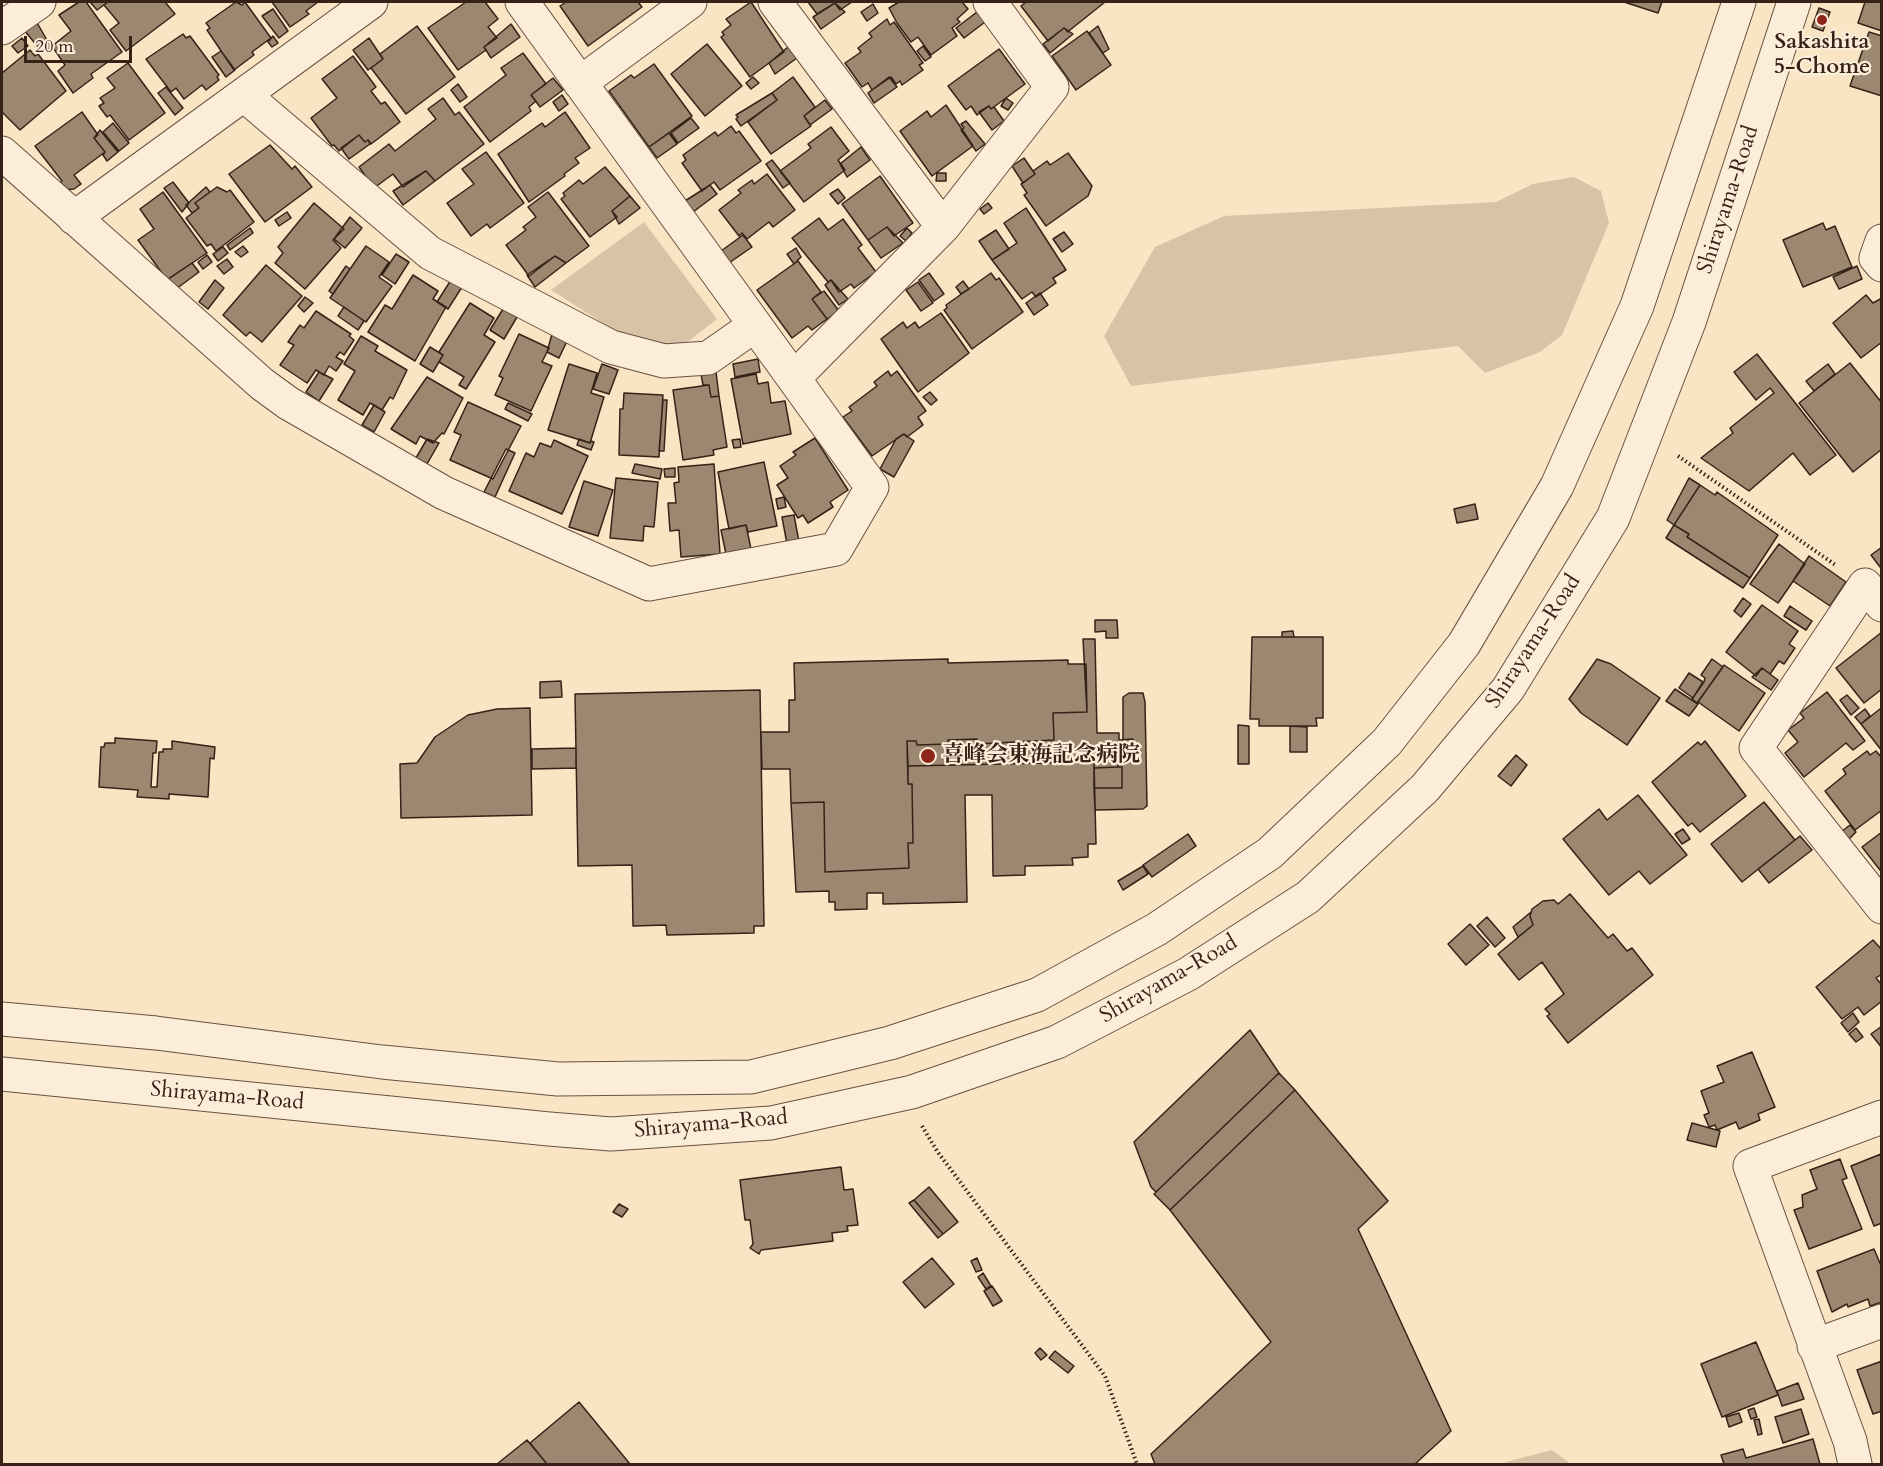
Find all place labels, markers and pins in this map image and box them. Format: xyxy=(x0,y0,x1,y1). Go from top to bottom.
marker: Sakashita 5-Chome xyxy=(1815,13,1829,27)
place label: Sakashita 5-Chome xyxy=(1774,30,1870,82)
place label: 喜峰会東海記念病院 xyxy=(942,743,1140,769)
marker: 喜峰会東海記念病院 xyxy=(919,747,937,765)

